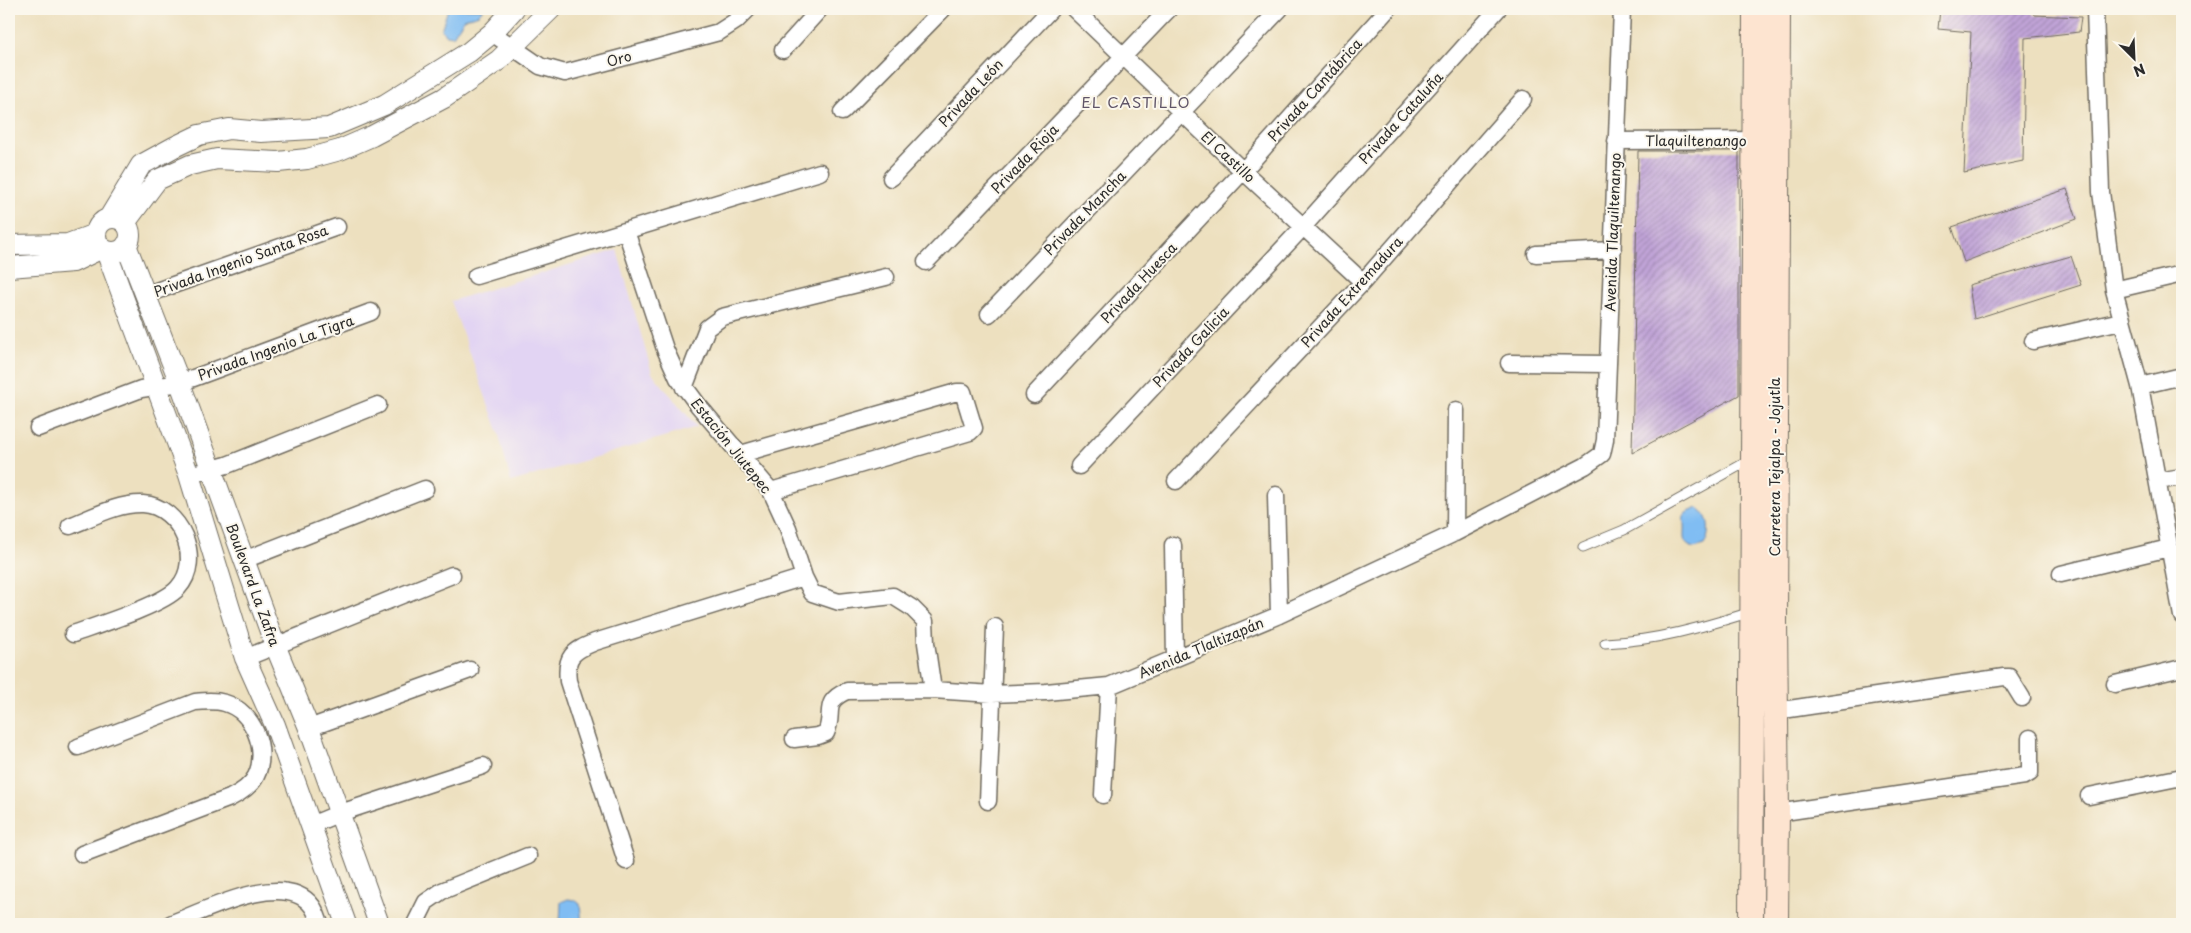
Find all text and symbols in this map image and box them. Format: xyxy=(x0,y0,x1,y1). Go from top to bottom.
north arrow xyxy=(2108,32,2158,82)
street label: Privada Cantábrica xyxy=(1263,33,1367,146)
street label: Oro xyxy=(604,45,634,72)
street label: Privada León xyxy=(934,54,1008,131)
text: N xyxy=(2130,58,2149,82)
street label: Privada Cataluña xyxy=(1354,67,1448,168)
district label: EL CASTILLO xyxy=(1081,90,1191,113)
street label: Privada Rioja xyxy=(986,119,1063,198)
street label: El Castillo xyxy=(1197,126,1260,187)
street label: Tlaquiltenango xyxy=(1645,130,1747,151)
street label: Avenida Tlaquiltenango xyxy=(1599,152,1626,312)
street label: Privada Mancha xyxy=(1039,165,1131,260)
street label: Privada Ingenio Santa Rosa xyxy=(151,219,331,302)
street label: Privada Extremadura xyxy=(1296,231,1408,352)
street label: Privada Huesca xyxy=(1096,237,1182,328)
street label: Privada Galicia xyxy=(1148,301,1234,392)
street label: Privada Ingenio La Tigra xyxy=(195,309,357,386)
street label: Carretera Tejalpa - Jojutla xyxy=(1764,377,1785,557)
street label: Estación Jiutepec xyxy=(686,393,777,498)
street label: Boulevard La Zafra xyxy=(221,520,286,650)
street label: Avenida Tlaltizapán xyxy=(1135,612,1267,683)

